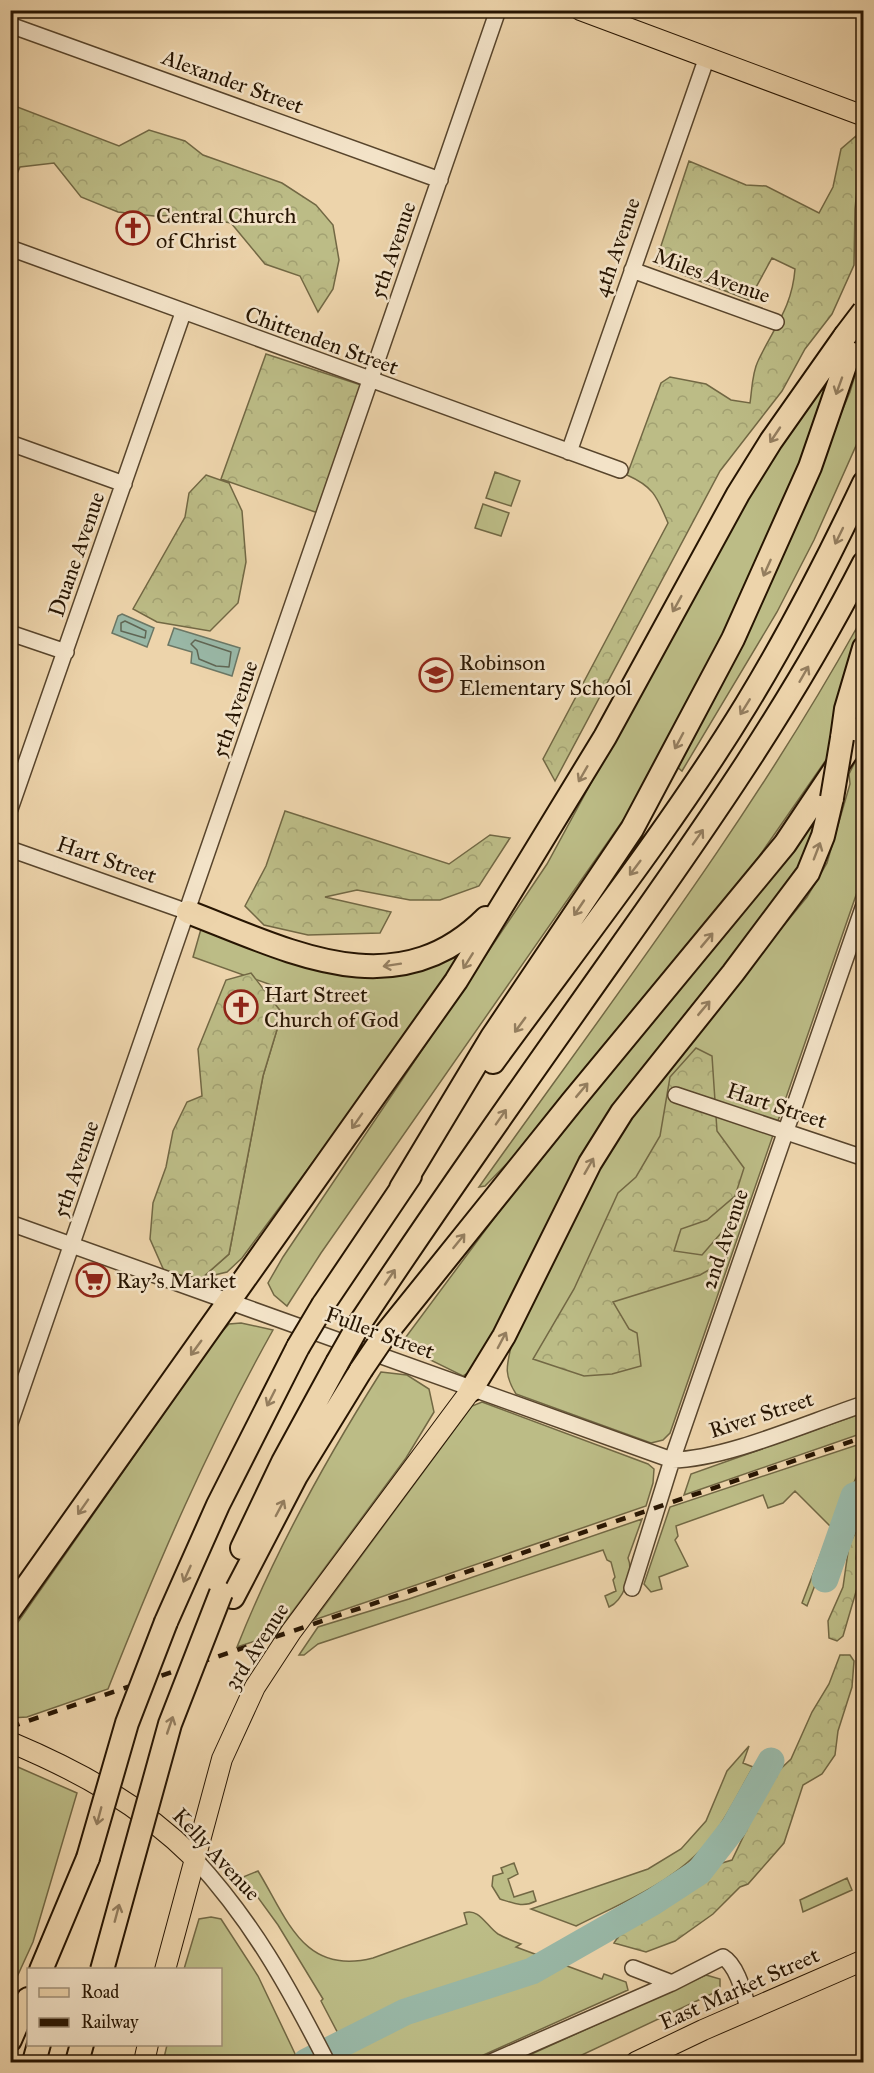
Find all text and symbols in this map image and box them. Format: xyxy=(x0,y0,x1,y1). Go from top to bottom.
street label: Alexander Street xyxy=(157,43,307,120)
street label: 4th Avenue xyxy=(587,194,646,300)
street label: 5th Avenue xyxy=(363,198,422,302)
place label: Central Church of Christ xyxy=(156,202,296,254)
church icon: Central Church of Christ xyxy=(115,210,151,246)
street label: Miles Avenue xyxy=(650,242,774,309)
street label: Chittenden Street xyxy=(241,300,402,381)
one-way arrow xyxy=(833,377,844,395)
one-way arrow xyxy=(769,426,781,443)
street label: Duane Avenue xyxy=(43,488,110,620)
one-way arrow xyxy=(832,527,844,545)
one-way arrow xyxy=(761,558,773,576)
one-way arrow xyxy=(671,594,682,612)
place label: Robinson Elementary School xyxy=(459,649,632,701)
street label: 5th Avenue xyxy=(205,657,264,761)
school or university icon: Robinson Elementary School xyxy=(418,657,454,693)
one-way arrow xyxy=(798,666,810,683)
one-way arrow xyxy=(738,698,750,715)
one-way arrow xyxy=(673,732,684,750)
one-way arrow xyxy=(577,765,589,782)
street label: Hart Street xyxy=(53,830,160,889)
one-way arrow xyxy=(692,830,704,846)
one-way arrow xyxy=(812,842,823,861)
one-way arrow xyxy=(629,860,641,876)
one-way arrow xyxy=(573,900,585,916)
one-way arrow xyxy=(700,932,713,948)
one-way arrow xyxy=(462,952,474,969)
one-way arrow xyxy=(382,960,402,971)
place label: Hart Street Church of God xyxy=(264,981,399,1033)
church icon: Hart Street Church of God xyxy=(223,989,259,1025)
one-way arrow xyxy=(697,1000,710,1016)
one-way arrow xyxy=(514,1017,526,1033)
street label: Hart Street xyxy=(723,1077,831,1134)
one-way arrow xyxy=(576,1082,589,1098)
one-way arrow xyxy=(495,1109,507,1125)
one-way arrow xyxy=(351,1112,363,1128)
street label: 5th Avenue xyxy=(46,1117,105,1221)
one-way arrow xyxy=(583,1158,595,1175)
street label: 2nd Avenue xyxy=(695,1185,754,1293)
one-way arrow xyxy=(452,1234,466,1249)
supermarket icon: Ray's Market xyxy=(75,1262,111,1298)
place label: Ray's Market xyxy=(116,1267,237,1294)
one-way arrow xyxy=(384,1270,396,1286)
street label: Fuller Street xyxy=(321,1300,438,1365)
one-way arrow xyxy=(496,1331,508,1349)
one-way arrow xyxy=(190,1339,202,1355)
street label: River Street xyxy=(705,1385,817,1444)
one-way arrow xyxy=(265,1389,276,1407)
one-way arrow xyxy=(77,1498,89,1515)
one-way arrow xyxy=(274,1499,286,1517)
one-way arrow xyxy=(180,1565,192,1583)
street label: 3rd Avenue xyxy=(218,1597,295,1695)
one-way arrow xyxy=(165,1716,176,1735)
street label: Kelly Avenue xyxy=(167,1802,266,1906)
one-way arrow xyxy=(93,1806,104,1825)
one-way arrow xyxy=(112,1904,123,1923)
street label: East Market Street xyxy=(655,1941,823,2036)
legend xyxy=(27,1968,222,2046)
text: Road xyxy=(81,1981,119,2003)
text: Railway xyxy=(81,2011,139,2033)

